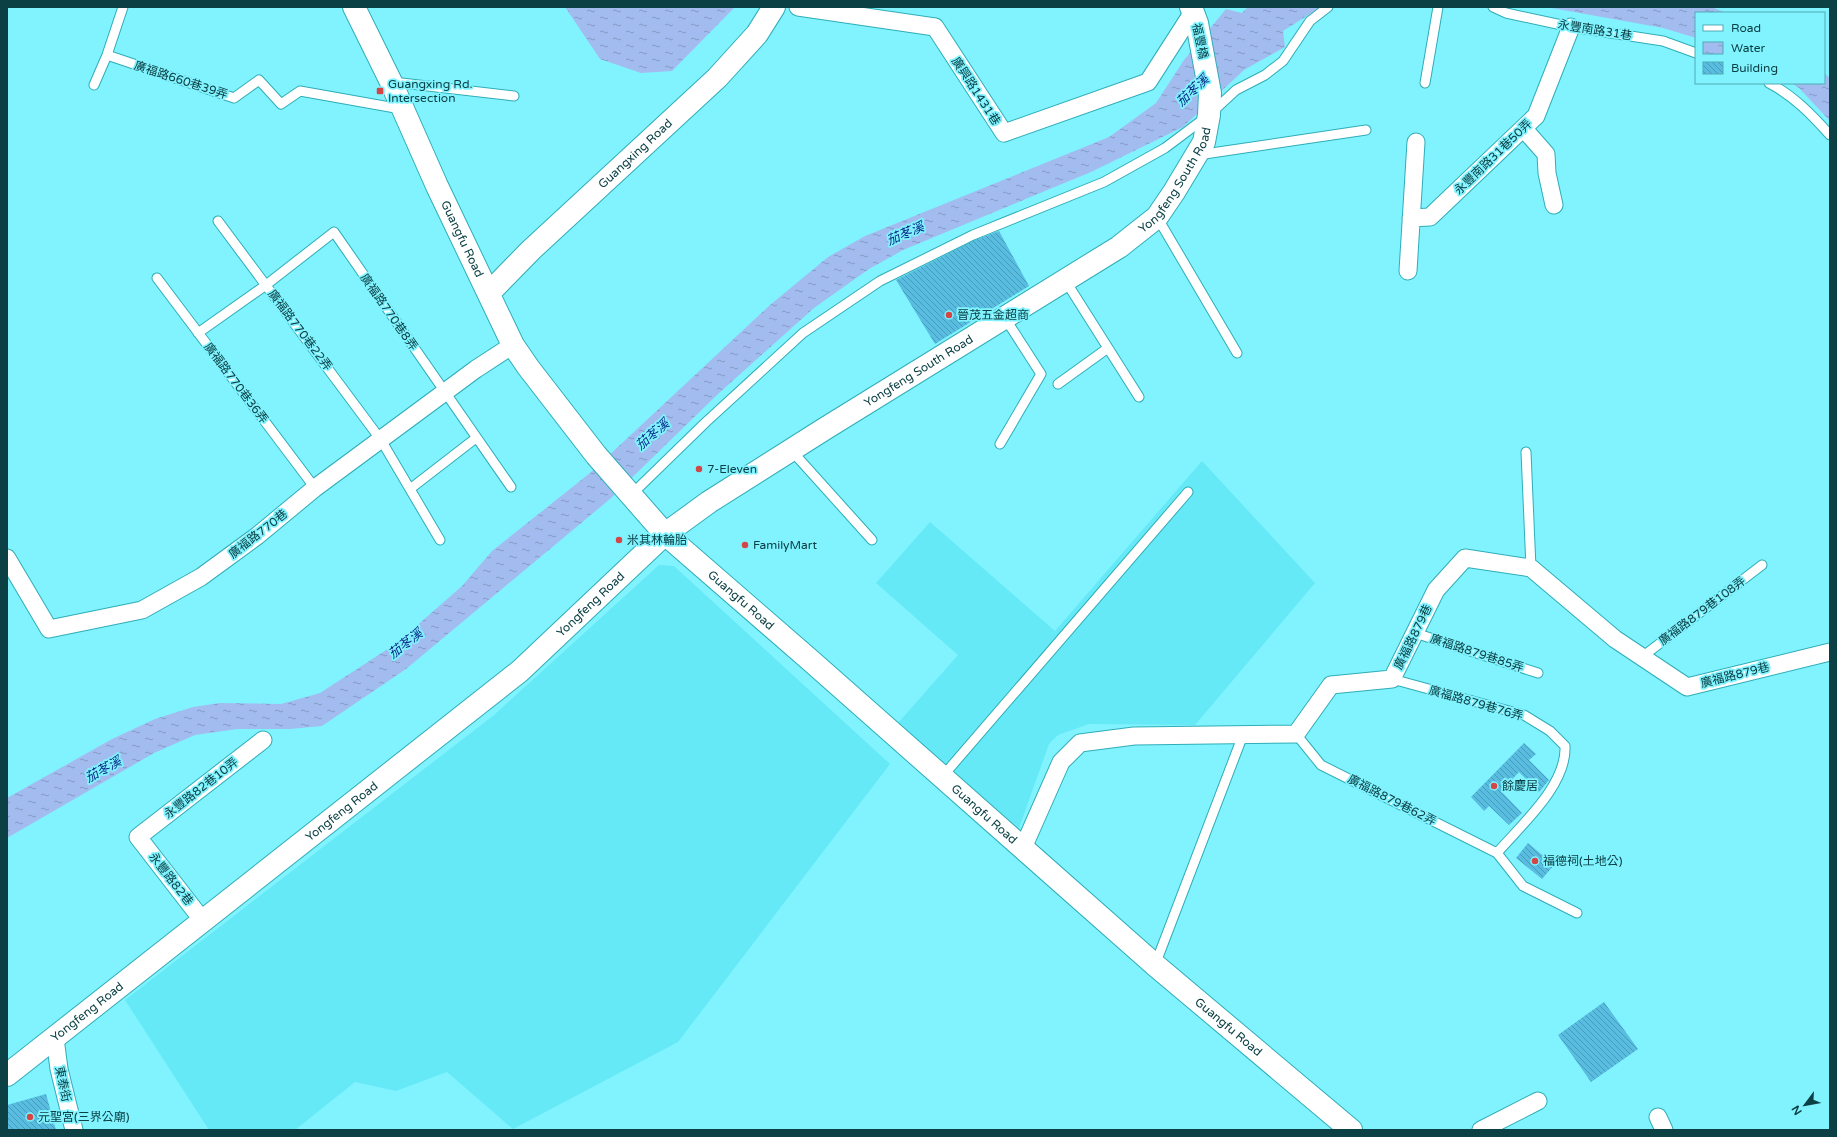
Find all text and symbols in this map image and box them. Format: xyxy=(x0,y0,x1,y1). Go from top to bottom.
legend xyxy=(1695,12,1825,84)
street label: 永豐南路31巷 xyxy=(1557,17,1633,43)
text: Road xyxy=(1731,21,1761,35)
street label: 福豐橋 xyxy=(1189,22,1211,60)
text: Water xyxy=(1731,41,1766,55)
street label: 廣興路1431巷 xyxy=(949,54,1003,128)
street label: 廣福路660巷39弄 xyxy=(132,58,230,102)
text: Building xyxy=(1731,61,1778,75)
water label: 茄苳溪 xyxy=(1173,70,1214,110)
place label: Guangxing Rd. Intersection xyxy=(388,77,473,105)
marker: Guangxing Rd. Intersection xyxy=(375,86,385,96)
street label: Guangxing Road xyxy=(595,116,675,191)
street label: 永豐南路31巷50弄 xyxy=(1451,116,1535,198)
street label: Yongfeng South Road xyxy=(1136,126,1214,236)
street label: Guangfu Road xyxy=(438,198,487,279)
water label: 茄苳溪 xyxy=(884,218,928,249)
street label: 廣福路770巷8弄 xyxy=(357,271,421,353)
street label: 廣福路770巷22弄 xyxy=(265,287,335,373)
place label: 晉茂五金超商 xyxy=(957,308,1029,322)
marker: 晉茂五金超商 xyxy=(944,310,954,320)
street label: Yongfeng South Road xyxy=(862,332,975,410)
street label: 廣福路770巷36弄 xyxy=(201,340,271,426)
water label: 茄苳溪 xyxy=(633,415,674,454)
place label: 7-Eleven xyxy=(707,462,757,476)
marker: 7-Eleven xyxy=(694,464,704,474)
street label: 廣福路770巷 xyxy=(226,507,290,561)
place label: 米其林輪胎 xyxy=(627,533,687,547)
marker: 米其林輪胎 xyxy=(614,535,624,545)
place label: FamilyMart xyxy=(753,538,817,552)
marker: FamilyMart xyxy=(740,540,750,550)
street label: Guangfu Road xyxy=(705,567,777,633)
street label: Yongfeng Road xyxy=(554,569,627,640)
street label: 廣福路879巷108弄 xyxy=(1656,574,1748,648)
street label: 廣福路879巷 xyxy=(1391,602,1435,672)
water label: 茄苳溪 xyxy=(385,624,427,662)
street label: 廣福路879巷85弄 xyxy=(1428,631,1526,675)
street label: 廣福路879巷 xyxy=(1699,660,1771,690)
street label: 廣福路879巷76弄 xyxy=(1427,683,1525,723)
water label: 茄苳溪 xyxy=(83,752,126,786)
street label: 永豐路82巷10弄 xyxy=(161,755,241,821)
street label: 廣福路879巷62弄 xyxy=(1345,772,1439,828)
street label: Yongfeng Road xyxy=(303,779,381,844)
place label: 餘慶居 xyxy=(1502,779,1538,793)
street label: Guangfu Road xyxy=(948,781,1020,847)
marker: 餘慶居 xyxy=(1489,781,1499,791)
street label: 永豐路82巷 xyxy=(146,850,196,908)
place label: 福德祠(土地公) xyxy=(1543,854,1623,868)
marker: 福德祠(土地公) xyxy=(1530,856,1540,866)
street label: Yongfeng Road xyxy=(48,979,126,1045)
street label: Guangfu Road xyxy=(1192,995,1265,1059)
street label: 東泰街 xyxy=(52,1065,74,1103)
north arrow xyxy=(1785,1085,1825,1125)
text: N xyxy=(1789,1103,1805,1117)
place label: 元聖宮(三界公廟) xyxy=(38,1110,130,1124)
marker: 元聖宮(三界公廟) xyxy=(25,1112,35,1122)

